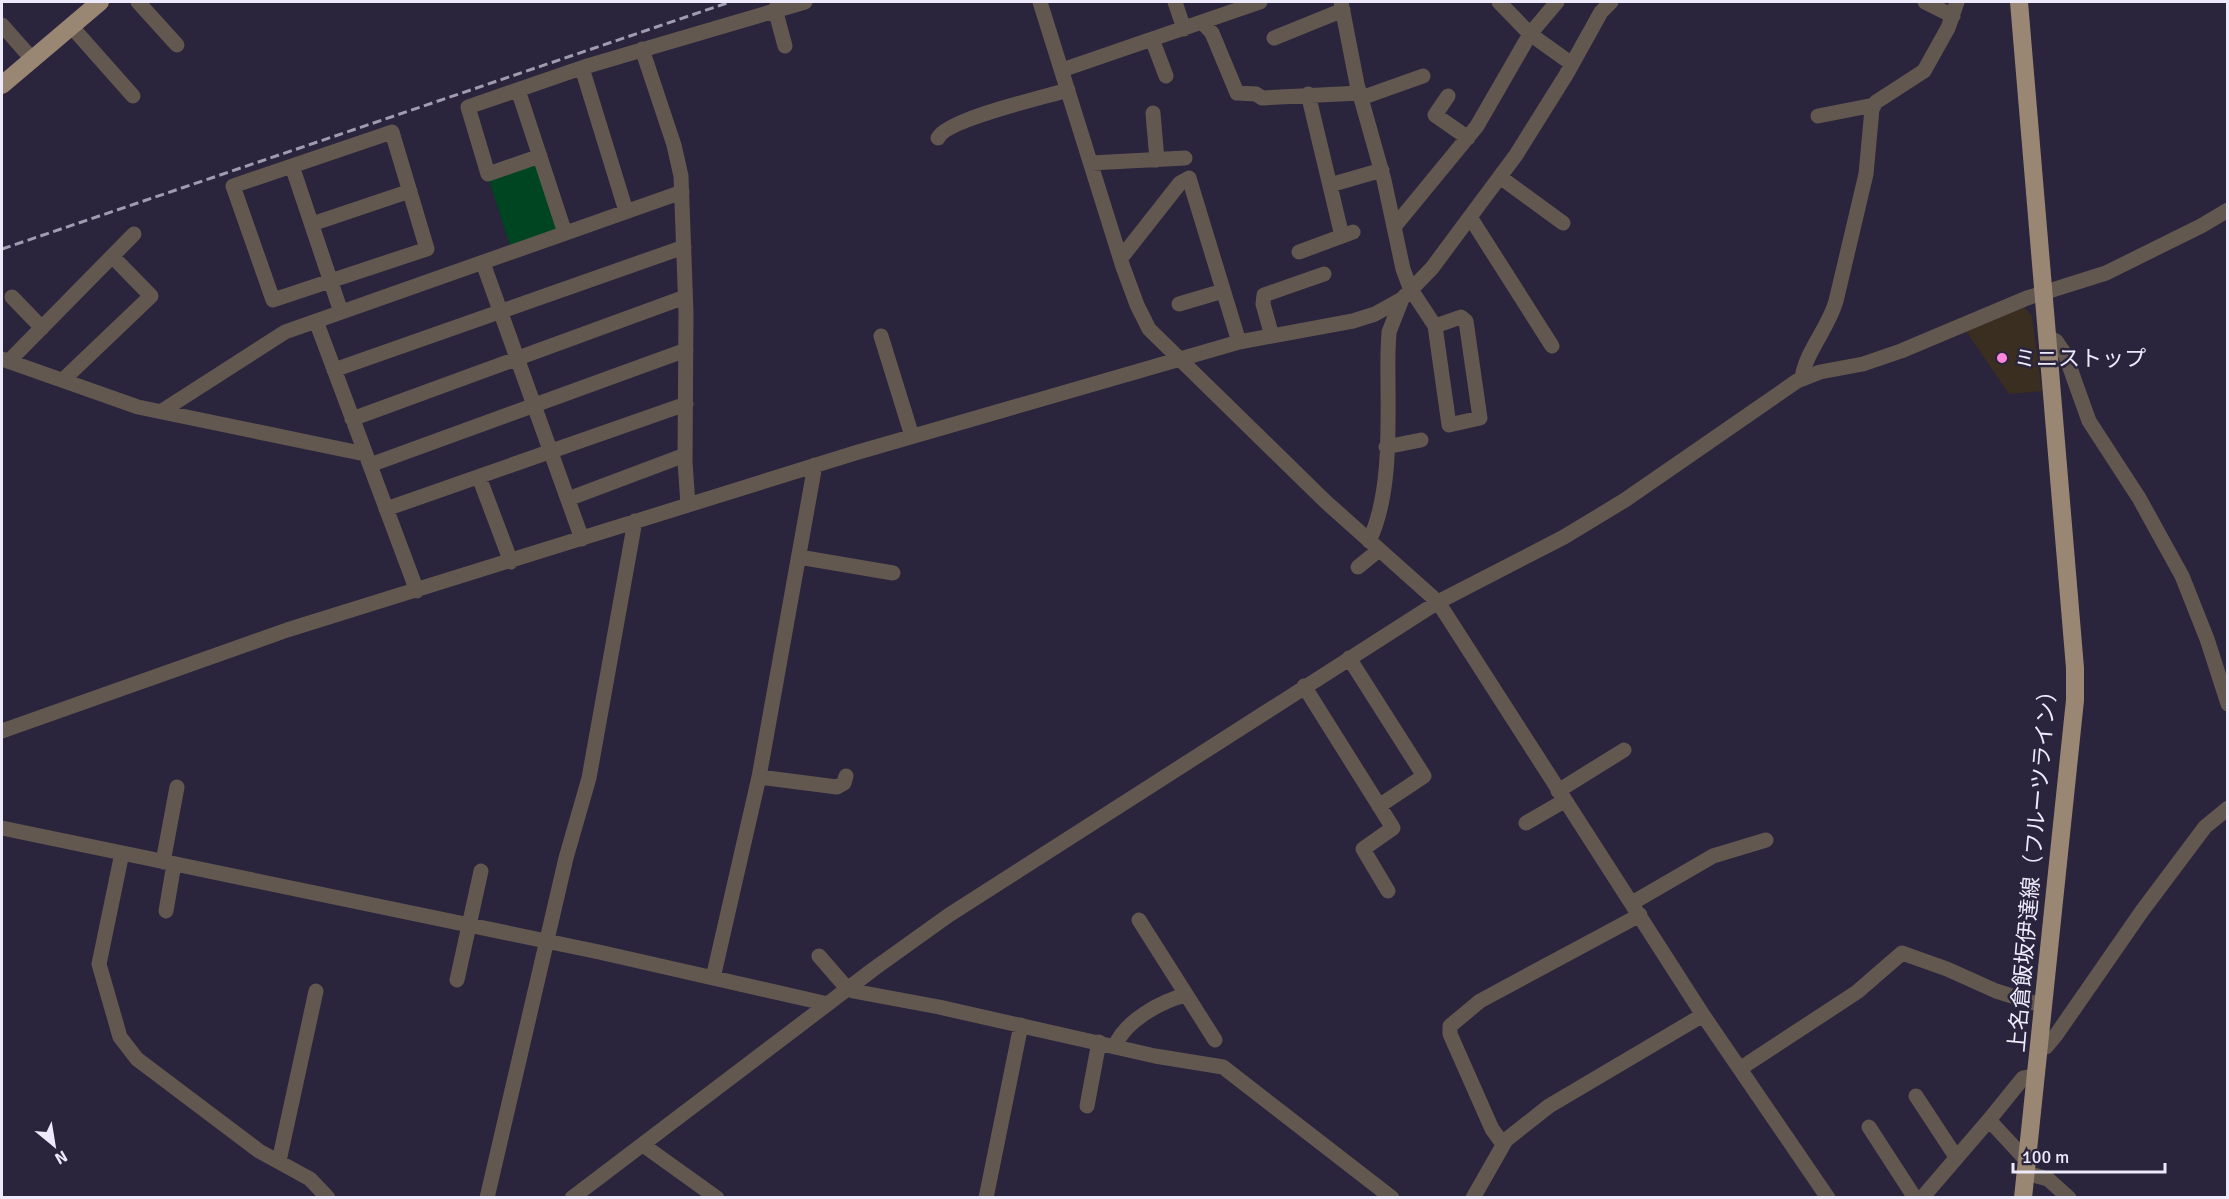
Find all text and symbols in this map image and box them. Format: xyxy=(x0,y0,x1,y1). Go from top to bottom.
place label: ミニストップ xyxy=(2014,345,2146,372)
marker: ミニストップ xyxy=(1995,351,2009,365)
street label: 上名倉飯坂伊達線（フルーツライン） xyxy=(2003,679,2062,1053)
north arrow xyxy=(24,1115,84,1175)
scale bar xyxy=(2013,1136,2164,1174)
text: N xyxy=(51,1146,71,1169)
text: 100 m xyxy=(2022,1146,2069,1168)

